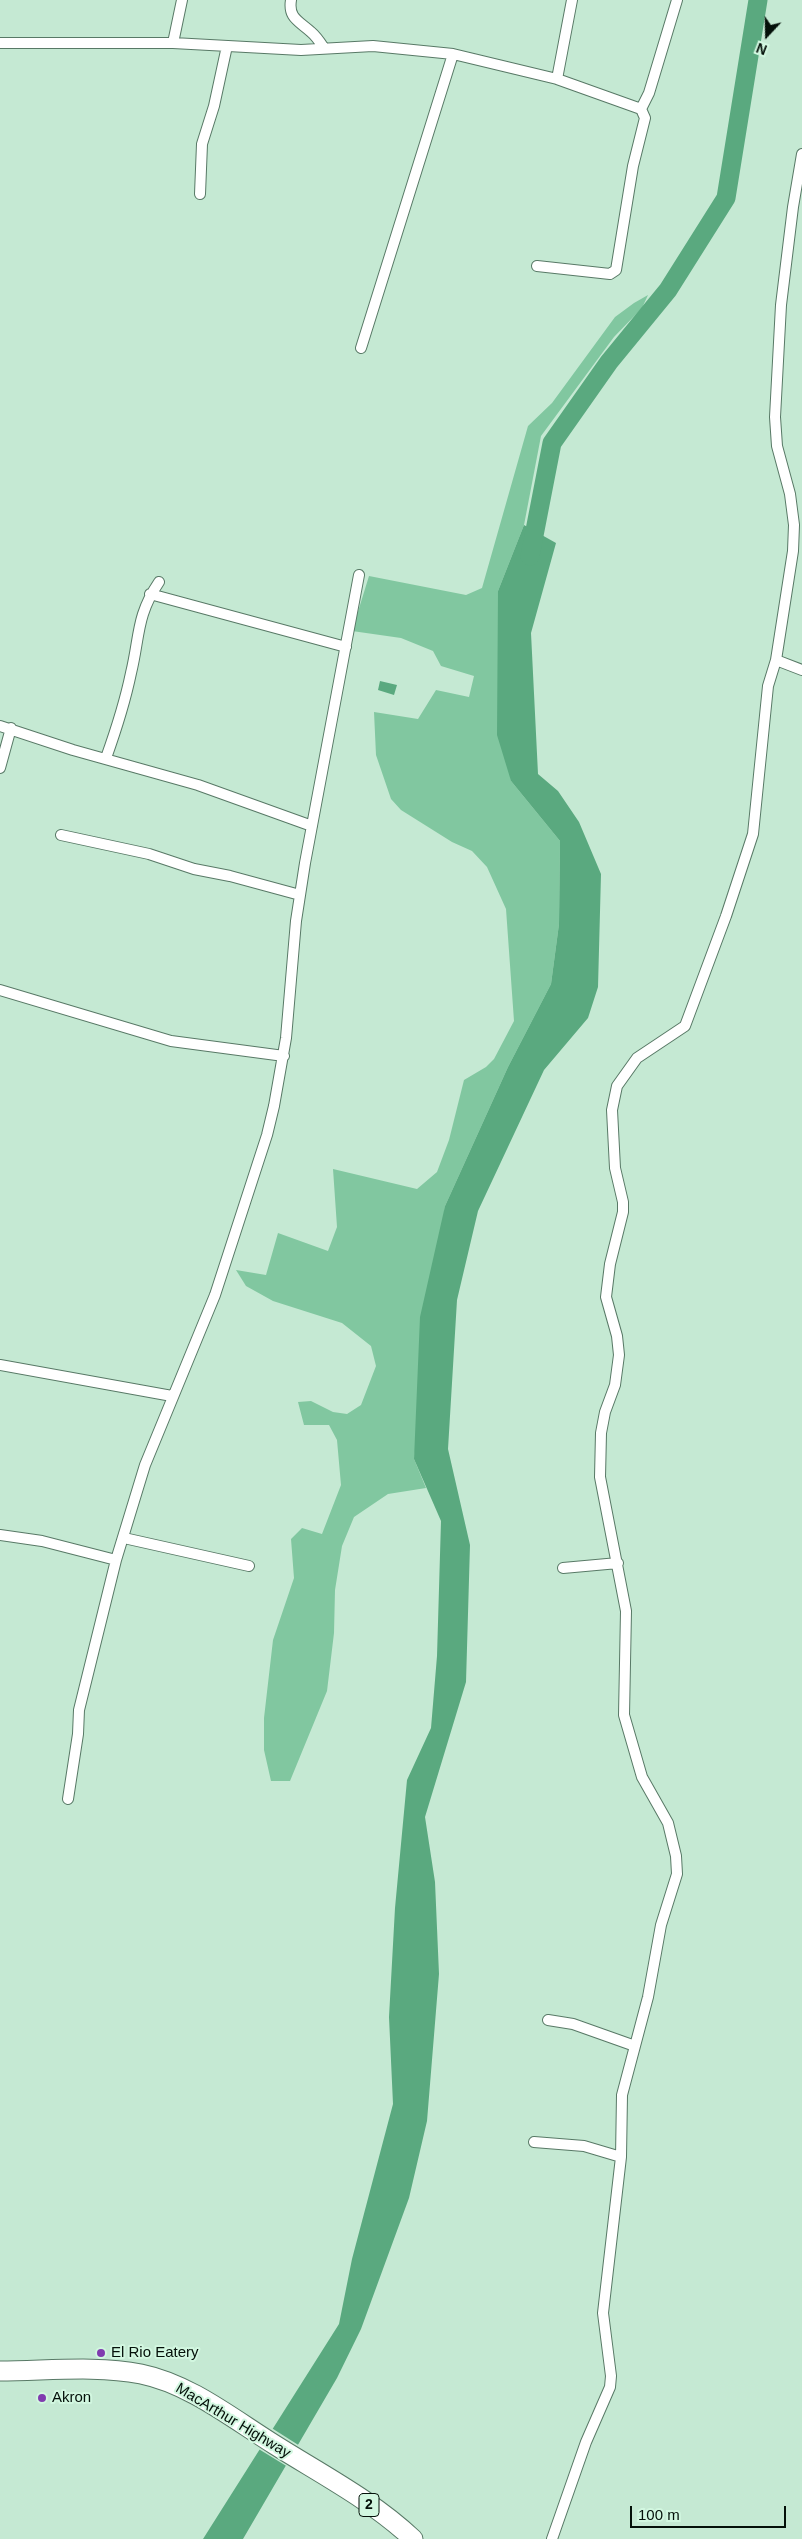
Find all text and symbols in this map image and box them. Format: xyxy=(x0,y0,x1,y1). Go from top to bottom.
north arrow xyxy=(742,10,792,60)
text: N xyxy=(754,40,769,58)
place label: El Rio Eatery xyxy=(111,2344,199,2362)
marker: El Rio Eatery xyxy=(95,2347,107,2359)
street label: MacArthur Highway xyxy=(172,2380,294,2462)
place label: Akron xyxy=(52,2389,91,2407)
marker: Akron xyxy=(36,2392,48,2404)
road number: 2 xyxy=(359,2494,379,2516)
scale bar xyxy=(632,2496,788,2528)
text: 100 m xyxy=(638,2506,680,2523)

